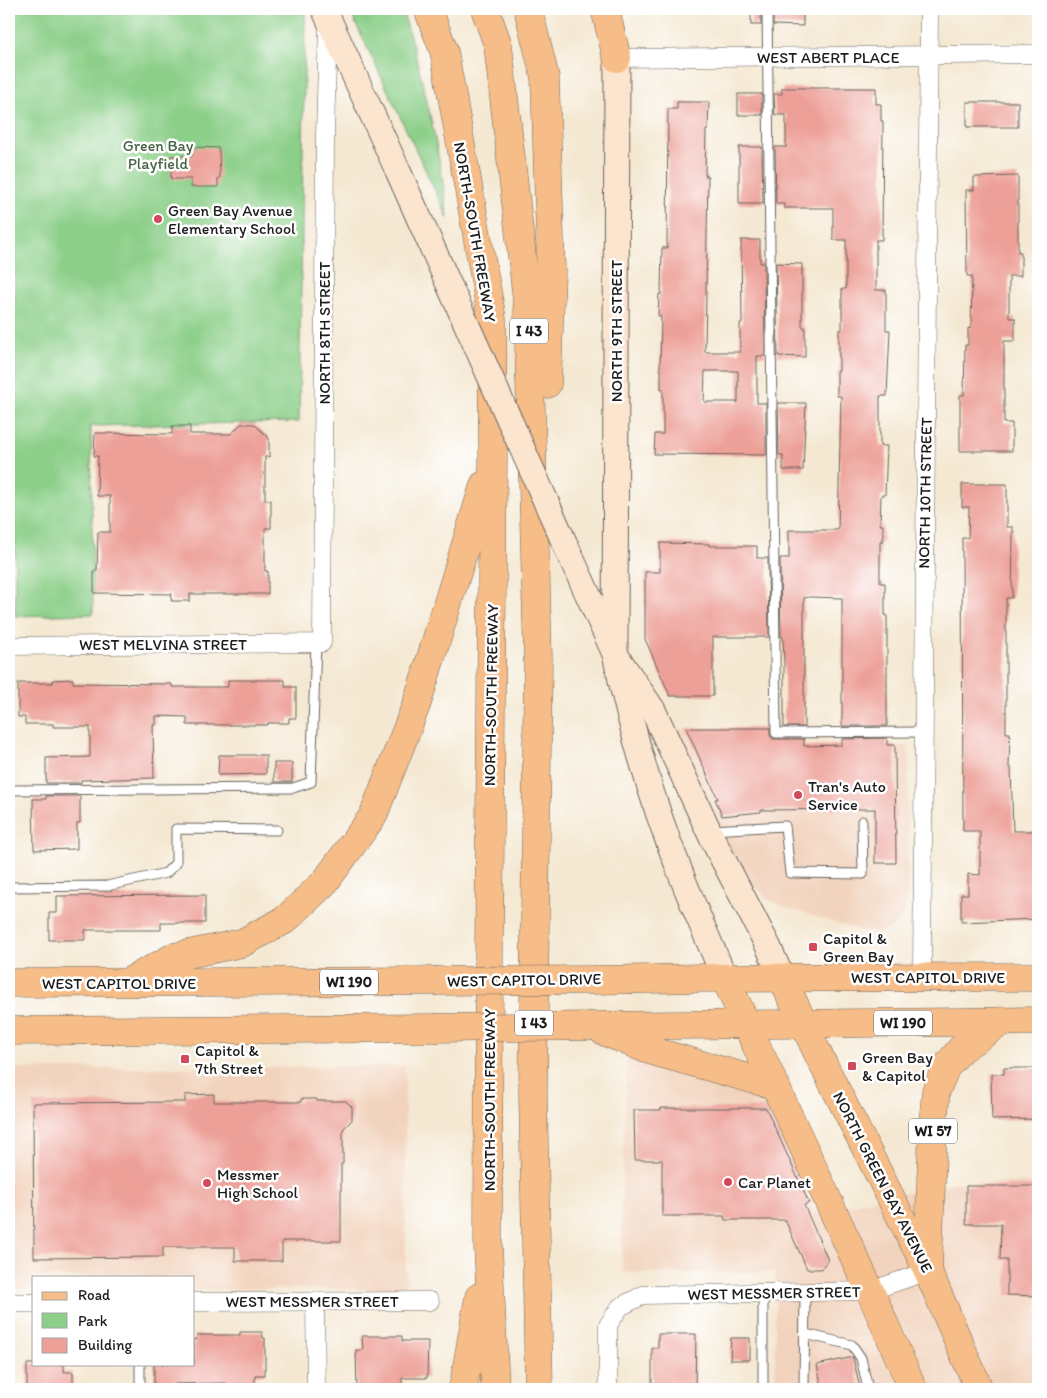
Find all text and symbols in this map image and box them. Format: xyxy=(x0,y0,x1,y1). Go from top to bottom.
street label: WEST ABERT PLACE xyxy=(757,48,899,67)
park label: Green Bay Playfield xyxy=(123,136,194,173)
street label: NORTH-SOUTH FREEWAY xyxy=(450,140,500,324)
place label: Green Bay Avenue Elementary School xyxy=(168,201,296,238)
marker: Green Bay Avenue Elementary School xyxy=(152,213,164,225)
street label: NORTH 9TH STREET xyxy=(607,260,626,402)
street label: NORTH 8TH STREET xyxy=(315,261,334,404)
road number: I 43 xyxy=(510,318,548,344)
street label: NORTH 10TH STREET xyxy=(914,417,936,569)
street label: NORTH-SOUTH FREEWAY xyxy=(480,604,502,786)
street label: WEST MELVINA STREET xyxy=(79,635,247,654)
place label: Tran's Auto Service xyxy=(808,777,886,814)
marker: Tran's Auto Service xyxy=(792,789,804,801)
place label: Capitol & Green Bay xyxy=(823,929,894,966)
marker: Capitol & Green Bay xyxy=(807,941,819,953)
street label: WEST CAPITOL DRIVE xyxy=(851,968,1005,987)
street label: WEST CAPITOL DRIVE xyxy=(447,969,601,991)
road number: WI 190 xyxy=(320,970,378,994)
street label: WEST CAPITOL DRIVE xyxy=(42,974,196,993)
street label: NORTH-SOUTH FREEWAY xyxy=(480,1009,499,1191)
road number: I 43 xyxy=(515,1010,553,1036)
road number: WI 190 xyxy=(874,1010,932,1036)
place label: Capitol & 7th Street xyxy=(195,1041,263,1078)
place label: Green Bay & Capitol xyxy=(862,1048,933,1085)
marker: Capitol & 7th Street xyxy=(179,1053,191,1065)
marker: Green Bay & Capitol xyxy=(846,1060,858,1072)
street label: NORTH GREEN BAY AVENUE xyxy=(829,1088,937,1276)
road number: WI 57 xyxy=(909,1118,957,1144)
place label: Messmer High School xyxy=(217,1165,299,1202)
place label: Car Planet xyxy=(738,1173,811,1192)
marker: Car Planet xyxy=(722,1176,734,1188)
marker: Messmer High School xyxy=(201,1177,213,1189)
legend xyxy=(32,1276,195,1366)
street label: WEST MESSMER STREET xyxy=(687,1282,861,1304)
text: Road xyxy=(78,1286,111,1304)
street label: WEST MESSMER STREET xyxy=(225,1292,399,1311)
text: Park xyxy=(78,1312,108,1330)
text: Building xyxy=(78,1336,132,1354)

